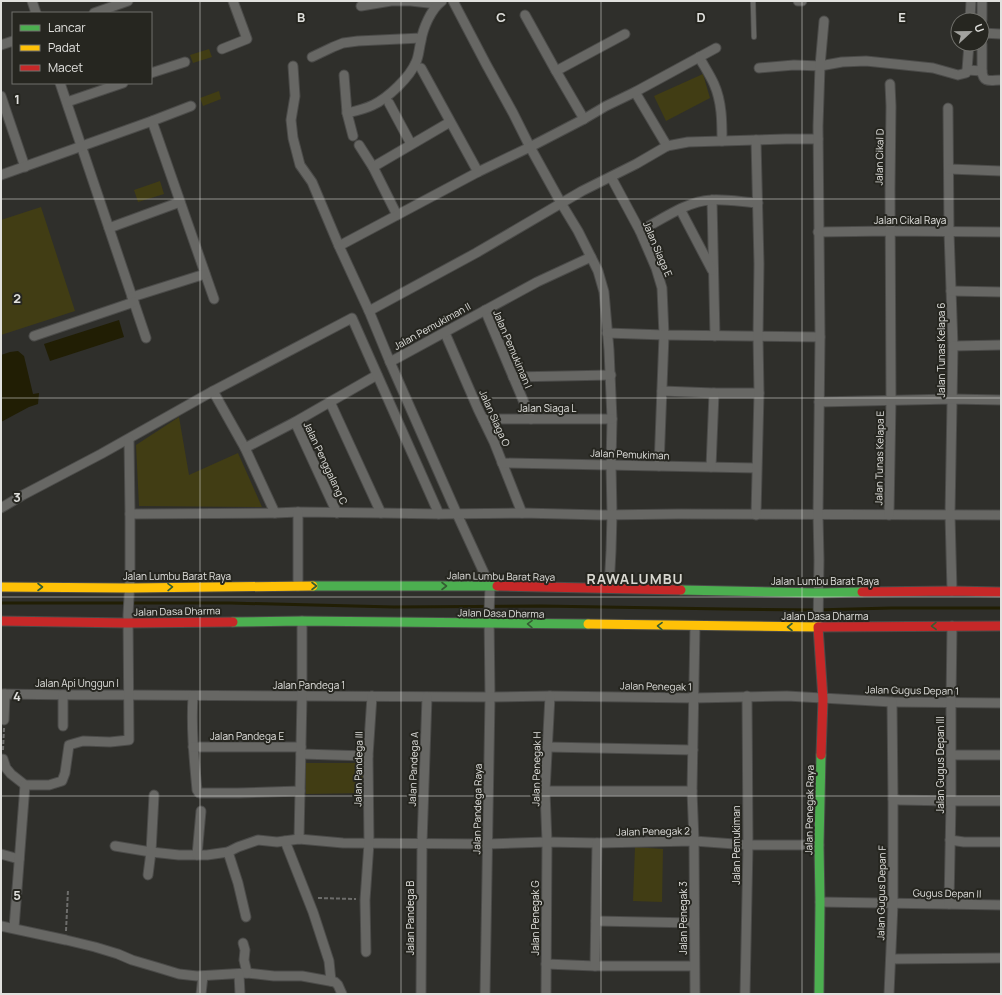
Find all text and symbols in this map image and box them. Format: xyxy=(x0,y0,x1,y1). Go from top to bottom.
text: B xyxy=(297,8,305,26)
text: C xyxy=(496,8,506,26)
text: D xyxy=(696,8,706,26)
text: E xyxy=(898,8,906,26)
legend xyxy=(12,12,152,84)
north arrow xyxy=(950,12,990,52)
text: Lancar xyxy=(48,19,86,36)
text: U xyxy=(971,22,988,35)
text: Padat xyxy=(48,39,80,56)
text: Macet xyxy=(48,59,83,76)
text: 1 xyxy=(14,90,20,108)
street label: Jalan Cikal D xyxy=(872,128,887,186)
street label: Jalan Cikal Raya xyxy=(874,213,946,227)
street label: Jalan Siaga E xyxy=(640,219,676,279)
text: 2 xyxy=(13,289,21,307)
street label: Jalan Pemukiman II xyxy=(391,299,473,353)
street label: Jalan Tunas Kelapa 6 xyxy=(934,302,948,398)
street label: Jalan Pemukiman I xyxy=(490,308,536,390)
street label: Jalan Siaga O xyxy=(476,387,514,449)
street label: Jalan Siaga L xyxy=(518,401,576,415)
street label: Jalan Tunas Kelapa E xyxy=(871,410,887,505)
street label: Jalan Penggalang C xyxy=(301,419,351,507)
street label: Jalan Pemukiman xyxy=(590,446,670,462)
text: 3 xyxy=(13,488,21,506)
street label: Jalan Lumbu Barat Raya xyxy=(447,568,555,584)
street label: Jalan Lumbu Barat Raya xyxy=(123,569,231,583)
district label: RAWALUMBU xyxy=(586,569,684,588)
street label: Jalan Lumbu Barat Raya xyxy=(771,574,879,588)
one-way arrow xyxy=(311,582,317,590)
one-way arrow xyxy=(441,582,447,590)
one-way arrow xyxy=(37,583,43,591)
one-way arrow xyxy=(167,583,173,591)
street label: Jalan Dasa Dharma xyxy=(133,603,221,619)
street label: Jalan Dasa Dharma xyxy=(457,605,545,621)
street label: Jalan Dasa Dharma xyxy=(782,609,868,623)
one-way arrow xyxy=(527,620,533,628)
one-way arrow xyxy=(657,622,663,630)
one-way arrow xyxy=(931,622,937,630)
one-way arrow xyxy=(787,623,793,631)
street label: Jalan Api Unggun I xyxy=(35,676,119,690)
street label: Jalan Pandega 1 xyxy=(273,678,345,692)
street label: Jalan Penegak 1 xyxy=(620,678,692,694)
street label: Jalan Gugus Depan 1 xyxy=(865,682,959,698)
text: 4 xyxy=(13,687,21,705)
street label: Jalan Gugus Depan III xyxy=(933,717,947,813)
street label: Jalan Pandega E xyxy=(210,729,284,743)
street label: Jalan Pandega III xyxy=(350,731,366,807)
street label: Jalan Pandega A xyxy=(405,731,421,807)
street label: Jalan Penegak H xyxy=(528,731,544,806)
street label: Jalan Pandega Raya xyxy=(469,764,485,854)
street label: Jalan Penegak Raya xyxy=(801,765,817,855)
street label: Jalan Pemukiman xyxy=(729,805,743,885)
street label: Jalan Penegak 2 xyxy=(616,823,690,839)
street label: Jalan Gugus Depan F xyxy=(873,845,889,941)
street label: Jalan Pandega B xyxy=(403,881,417,955)
street label: Jalan Penegak G xyxy=(528,881,542,955)
street label: Jalan Penegak 3 xyxy=(676,881,690,955)
street label: Gugus Depan II xyxy=(913,885,981,901)
text: 5 xyxy=(13,886,21,904)

